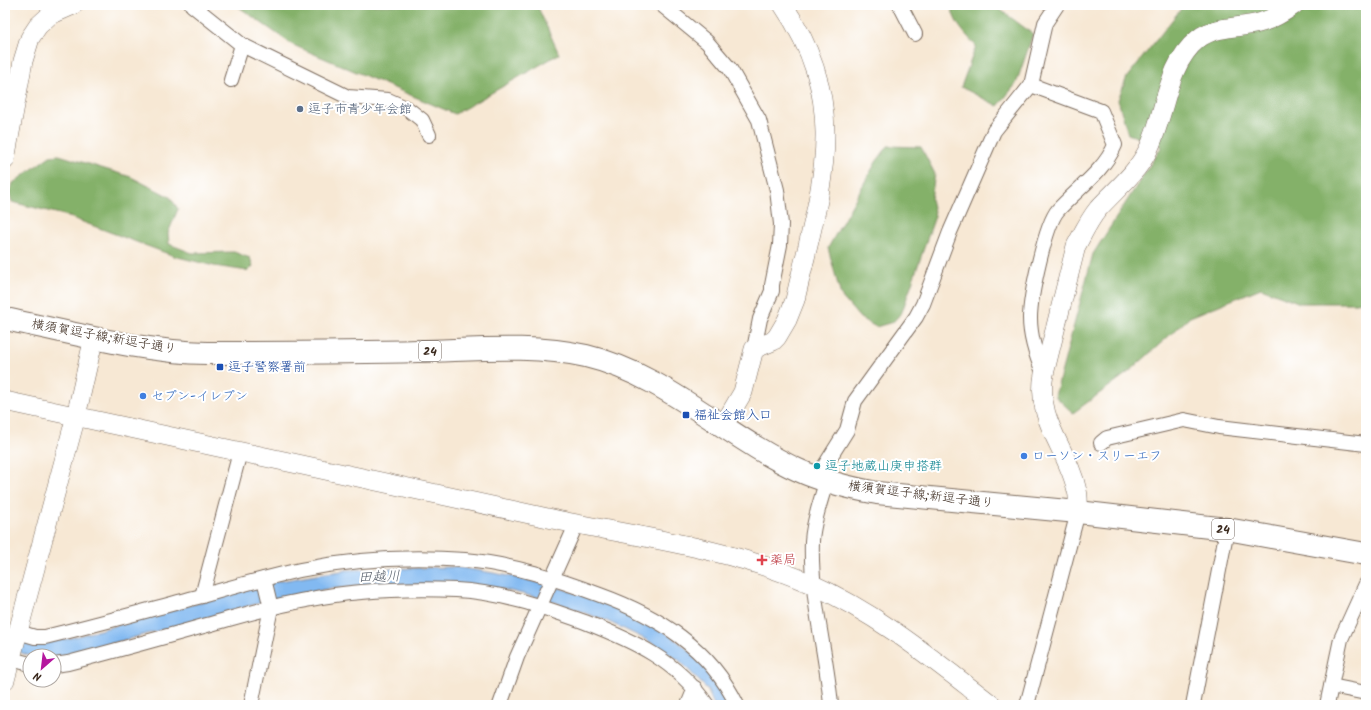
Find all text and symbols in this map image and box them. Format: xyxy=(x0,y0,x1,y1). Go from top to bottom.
place label: 逗子市青少年会館 xyxy=(308,99,412,120)
marker: 逗子市青少年会館 xyxy=(295,104,305,114)
street label: 横須賀逗子線;新逗子通り xyxy=(30,314,178,360)
road number: 24 xyxy=(419,341,441,361)
place label: 逗子警察署前 xyxy=(228,357,306,378)
marker: 逗子警察署前 xyxy=(215,362,225,372)
place label: セブン-イレブン xyxy=(151,386,248,407)
marker: セブン-イレブン xyxy=(138,391,148,401)
place label: 福祉会館入口 xyxy=(694,405,772,426)
marker: 福祉会館入口 xyxy=(681,410,691,420)
place label: ローソン・スリーエフ xyxy=(1032,446,1162,467)
marker: ローソン・スリーエフ xyxy=(1019,451,1029,461)
place label: 逗子地蔵山庚申搭群 xyxy=(825,456,942,477)
marker: 逗子地蔵山庚申搭群 xyxy=(812,461,822,471)
street label: 横須賀逗子線;新逗子通り xyxy=(847,476,995,514)
road number: 24 xyxy=(1212,519,1234,539)
place label: 薬局 xyxy=(770,550,796,571)
marker: 薬局 xyxy=(757,555,767,565)
water label: 田越川 xyxy=(358,565,400,589)
north arrow xyxy=(22,648,62,688)
text: N xyxy=(30,666,45,686)

